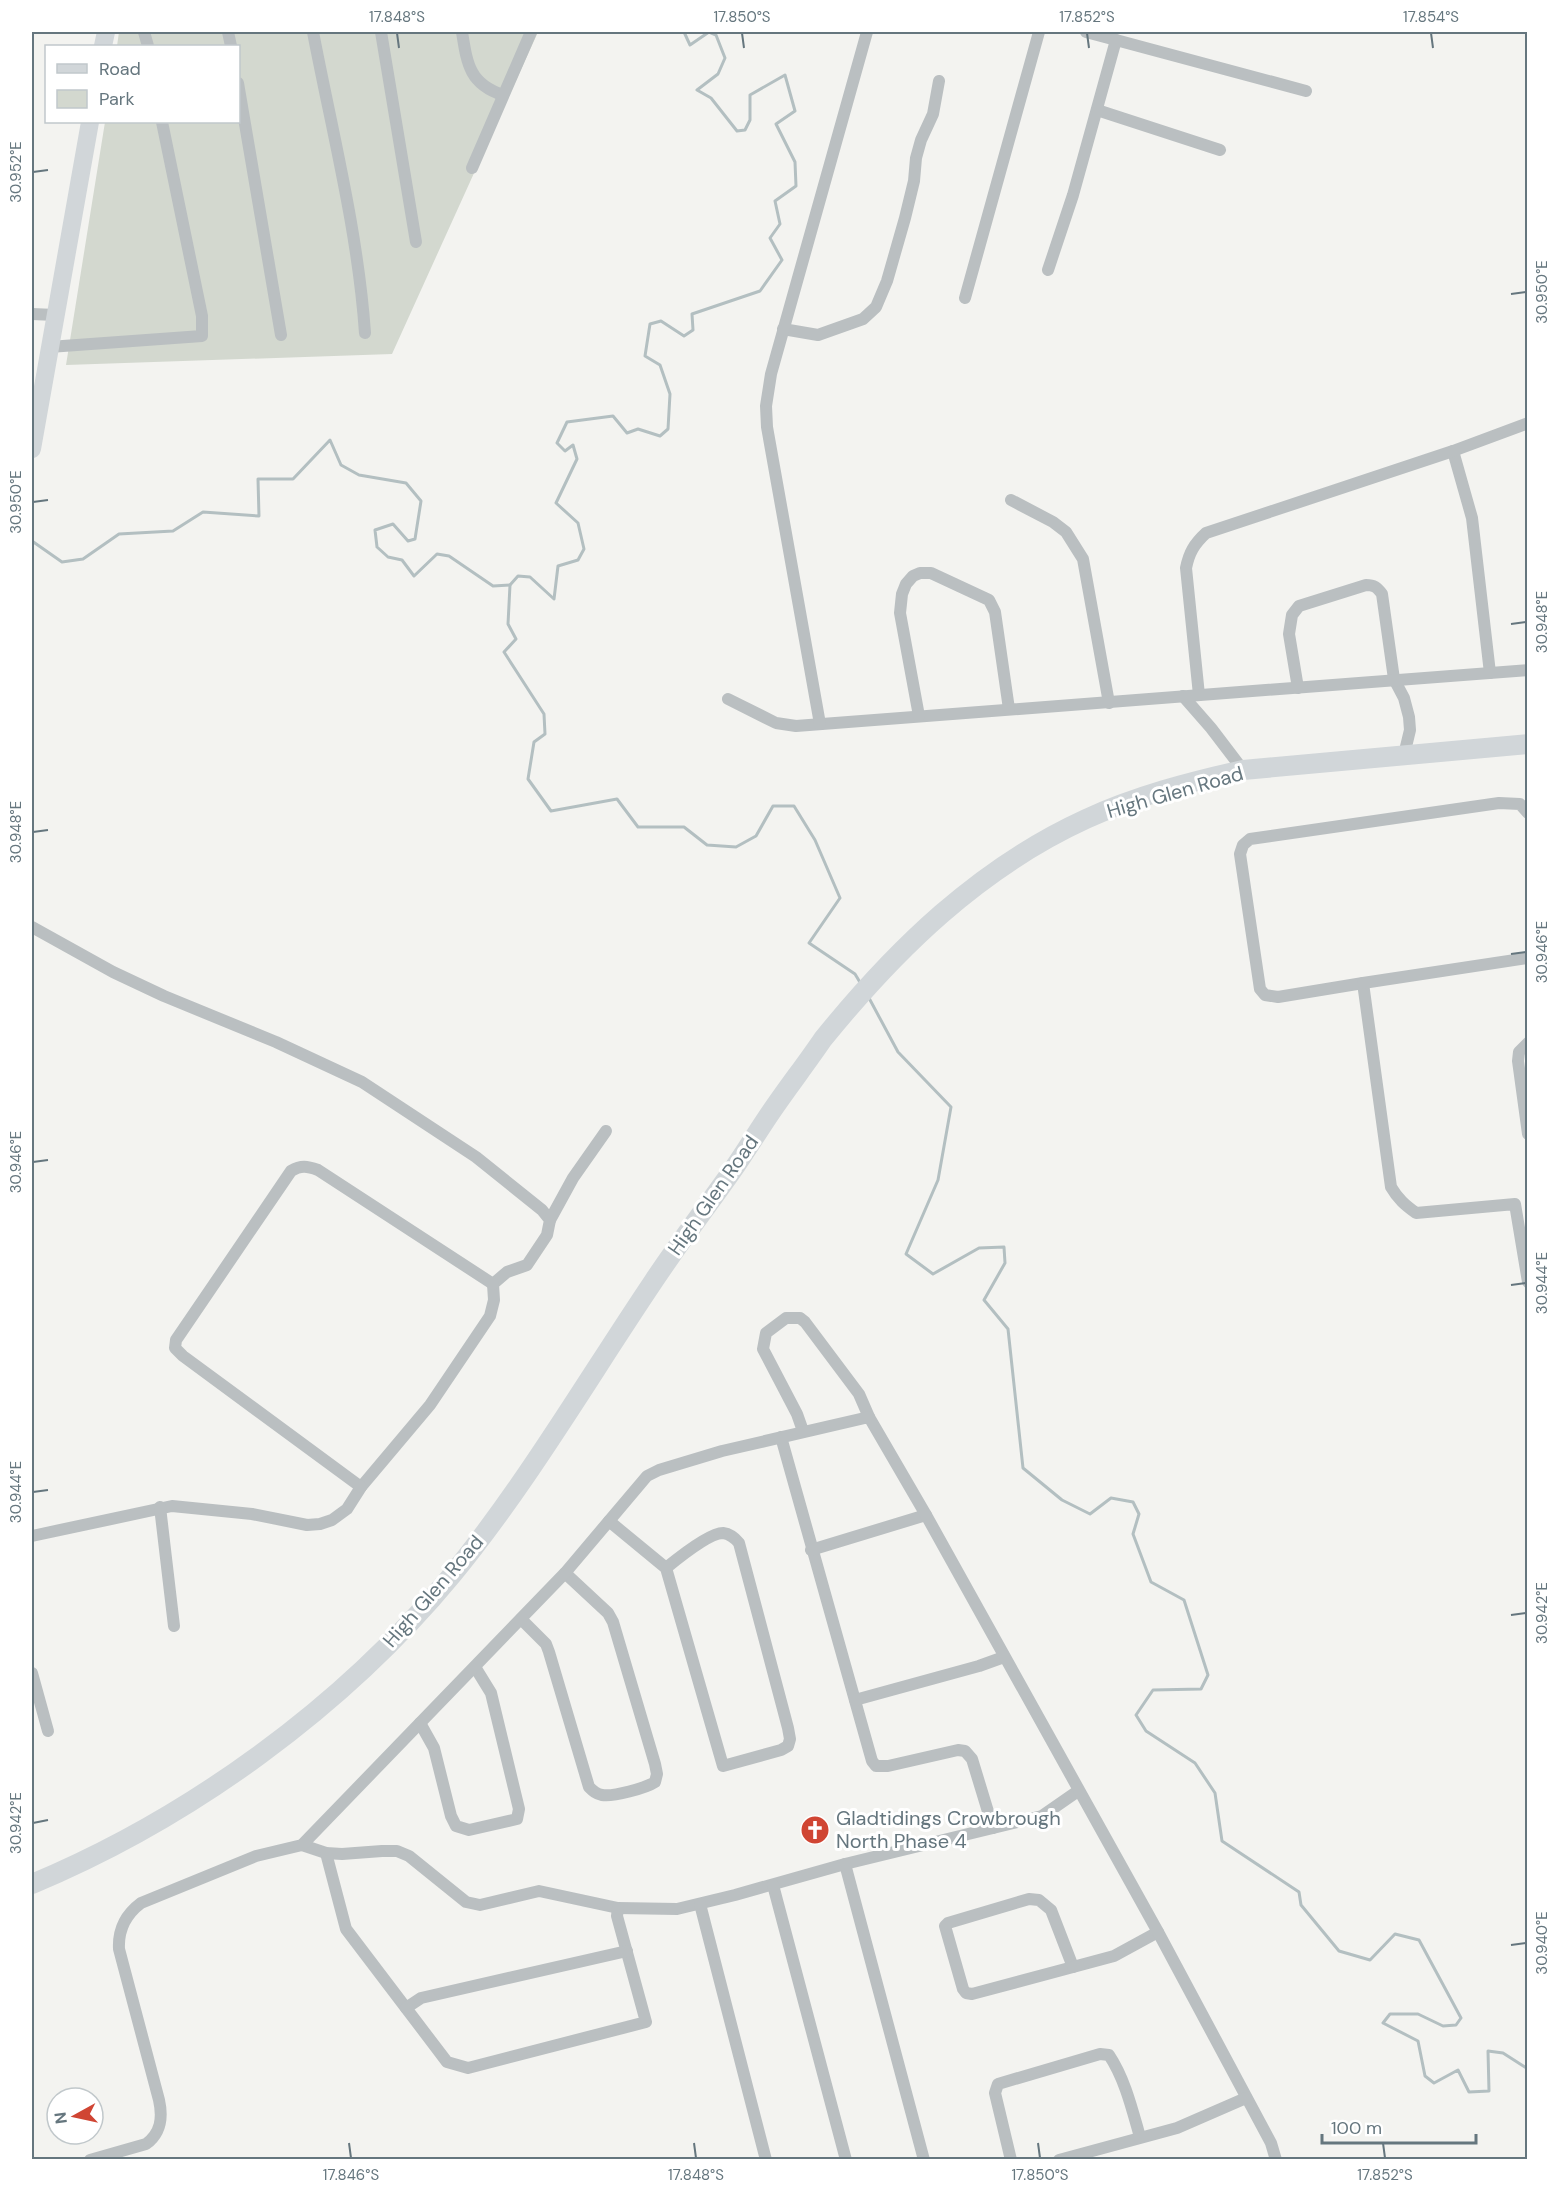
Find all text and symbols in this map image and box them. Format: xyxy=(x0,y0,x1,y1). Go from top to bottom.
text: 17.848°S xyxy=(369,7,425,27)
text: 17.850°S xyxy=(713,7,771,27)
text: 17.852°S xyxy=(1059,7,1115,27)
text: 17.854°S xyxy=(1403,7,1459,27)
legend xyxy=(45,45,240,123)
text: Road xyxy=(99,57,141,81)
text: Park xyxy=(99,87,135,111)
text: 30.952°E xyxy=(6,141,26,203)
text: 30.950°E xyxy=(1532,260,1552,324)
text: 30.950°E xyxy=(6,470,26,534)
text: 30.948°E xyxy=(1532,591,1552,653)
street label: High Glen Road xyxy=(1104,760,1246,824)
text: 30.948°E xyxy=(6,801,26,863)
text: 30.946°E xyxy=(1532,921,1552,983)
street label: High Glen Road xyxy=(662,1130,764,1260)
text: 30.946°E xyxy=(6,1131,26,1193)
text: 30.944°E xyxy=(1532,1252,1552,1314)
text: 30.944°E xyxy=(6,1461,26,1523)
street label: High Glen Road xyxy=(377,1529,489,1653)
text: 30.942°E xyxy=(1532,1582,1552,1644)
text: 30.942°E xyxy=(6,1792,26,1854)
place label: Gladtidings Crowbrough North Phase 4 xyxy=(836,1805,1061,1854)
church icon: Gladtidings Crowbrough North Phase 4 xyxy=(799,1814,831,1846)
text: 30.940°E xyxy=(1532,1911,1552,1975)
north arrow xyxy=(45,2086,105,2146)
scale bar xyxy=(1322,2107,1476,2145)
text: N xyxy=(49,2111,72,2125)
text: 100 m xyxy=(1331,2116,1382,2140)
text: 17.846°S xyxy=(323,2165,379,2185)
text: 17.848°S xyxy=(668,2165,724,2185)
text: 17.850°S xyxy=(1011,2165,1069,2185)
text: 17.852°S xyxy=(1357,2165,1413,2185)

